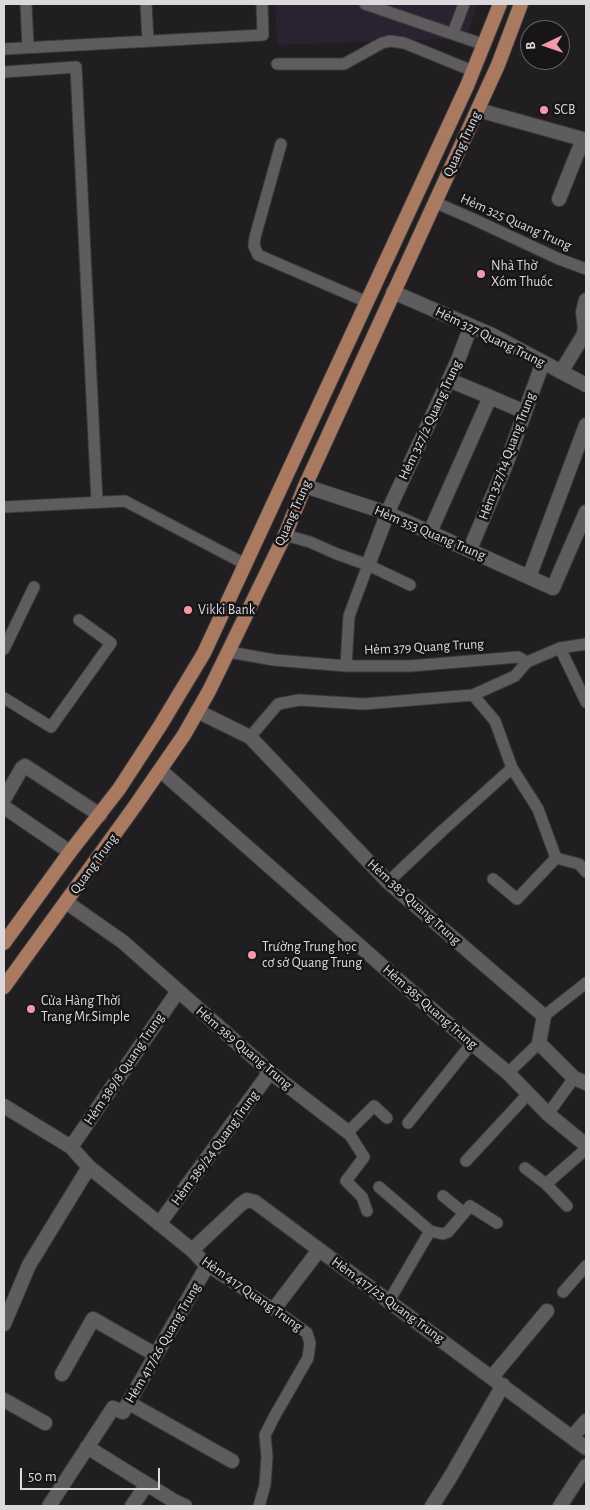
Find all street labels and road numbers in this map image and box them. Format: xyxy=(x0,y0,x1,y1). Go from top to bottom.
street label: Quang Trung xyxy=(440,109,484,179)
street label: Hẻm 325 Quang Trung xyxy=(458,190,574,254)
street label: Hẻm 327 Quang Trung xyxy=(432,303,548,371)
street label: Hẻm 327/2 Quang Trung xyxy=(395,357,465,483)
street label: Hẻm 327/14 Quang Trung xyxy=(475,390,539,522)
street label: Quang Trung xyxy=(271,477,315,549)
street label: Hẻm 353 Quang Trung xyxy=(372,502,488,564)
street label: Hẻm 379 Quang Trung xyxy=(364,635,484,659)
street label: Quang Trung xyxy=(67,831,121,897)
street label: Hẻm 383 Quang Trung xyxy=(364,856,464,948)
street label: Hẻm 385 Quang Trung xyxy=(379,961,481,1053)
street label: Hẻm 389 Quang Trung xyxy=(192,1003,296,1093)
street label: Hẻm 389/8 Quang Trung xyxy=(80,1010,168,1128)
street label: Hẻm 389/24 Quang Trung xyxy=(168,1087,262,1209)
street label: Hẻm 417 Quang Trung xyxy=(198,1253,306,1335)
street label: Hẻm 417/23 Quang Trung xyxy=(328,1253,448,1347)
street label: Hẻm 417/26 Quang Trung xyxy=(122,1280,204,1406)

